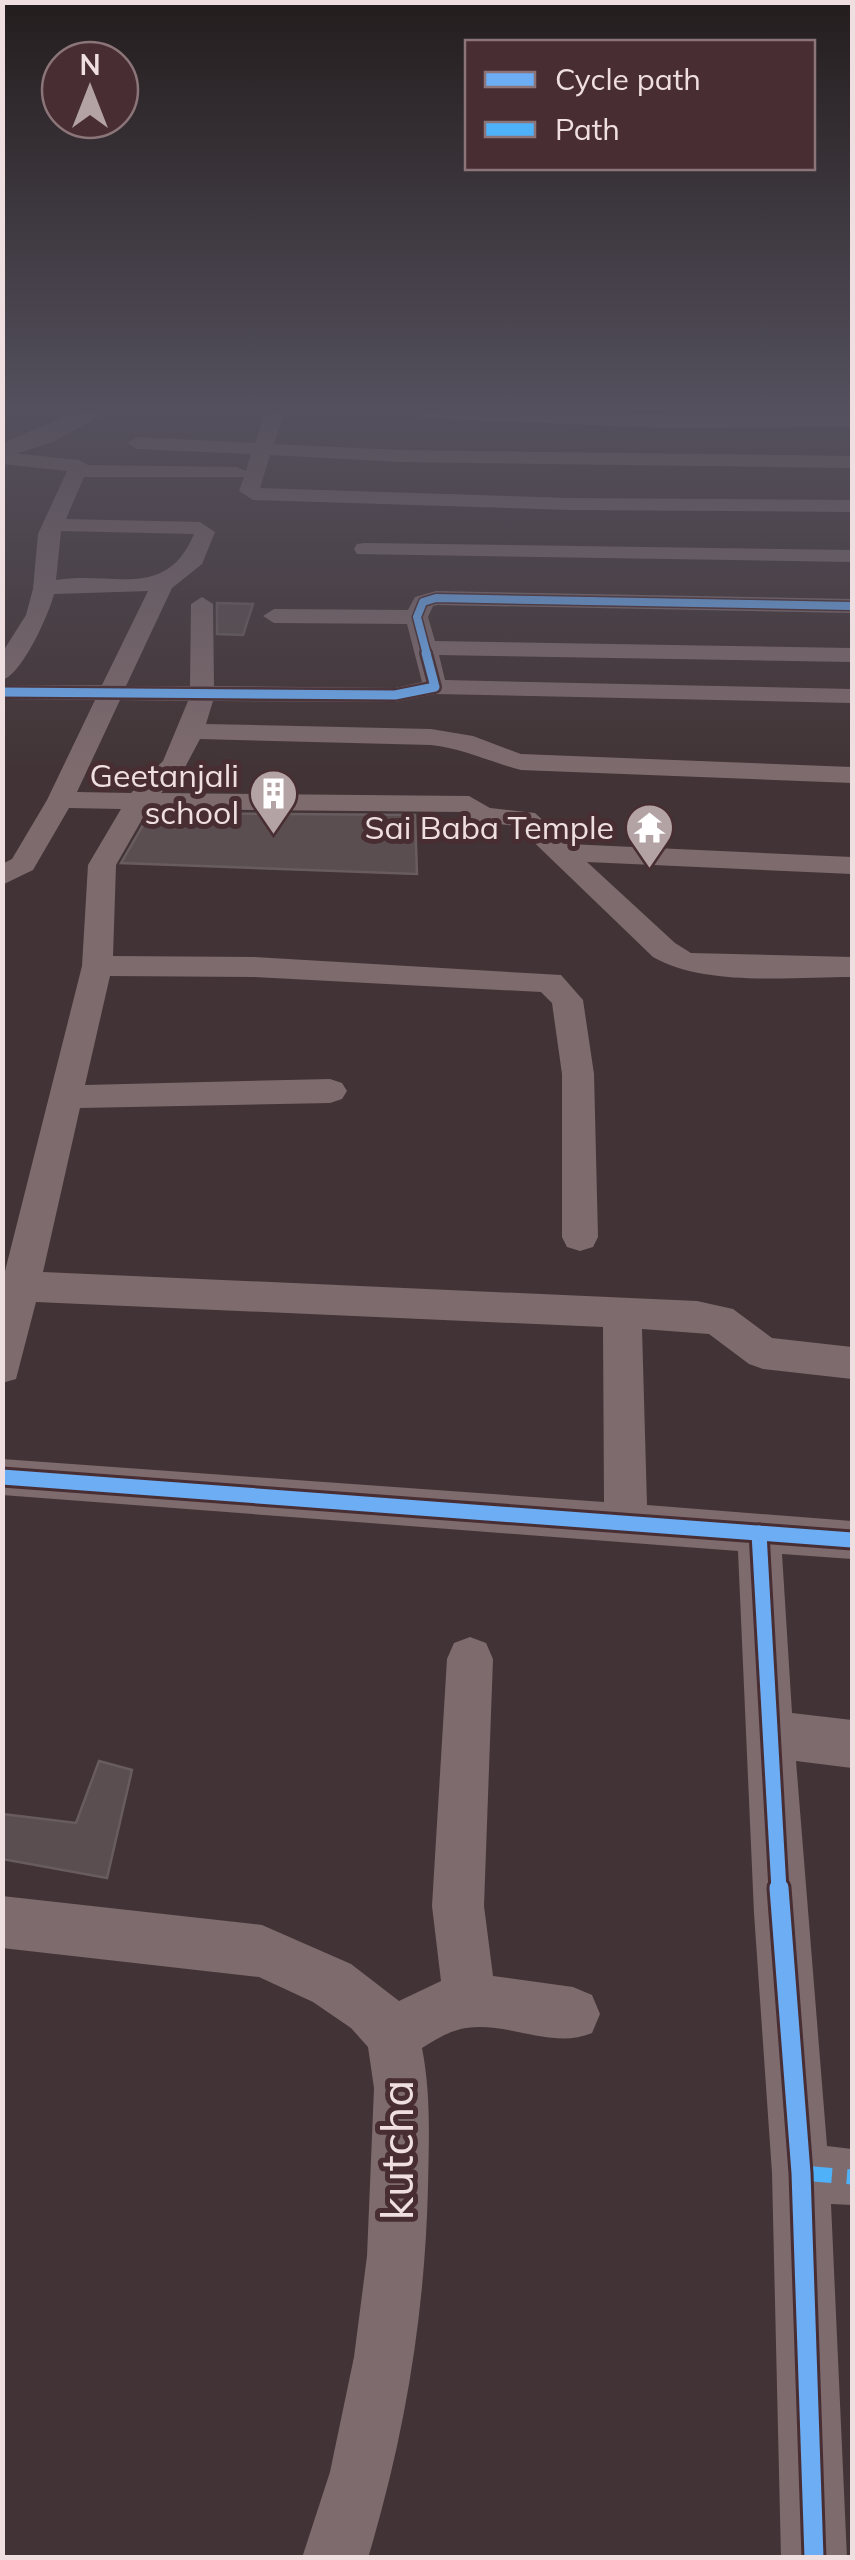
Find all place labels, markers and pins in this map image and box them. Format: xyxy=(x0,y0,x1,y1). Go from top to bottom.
place label: Geetanjali school xyxy=(90,755,239,832)
building icon: Geetanjali school xyxy=(248,768,300,836)
temple icon: Sai Baba Temple xyxy=(623,802,675,870)
place label: Sai Baba Temple xyxy=(365,807,614,847)

